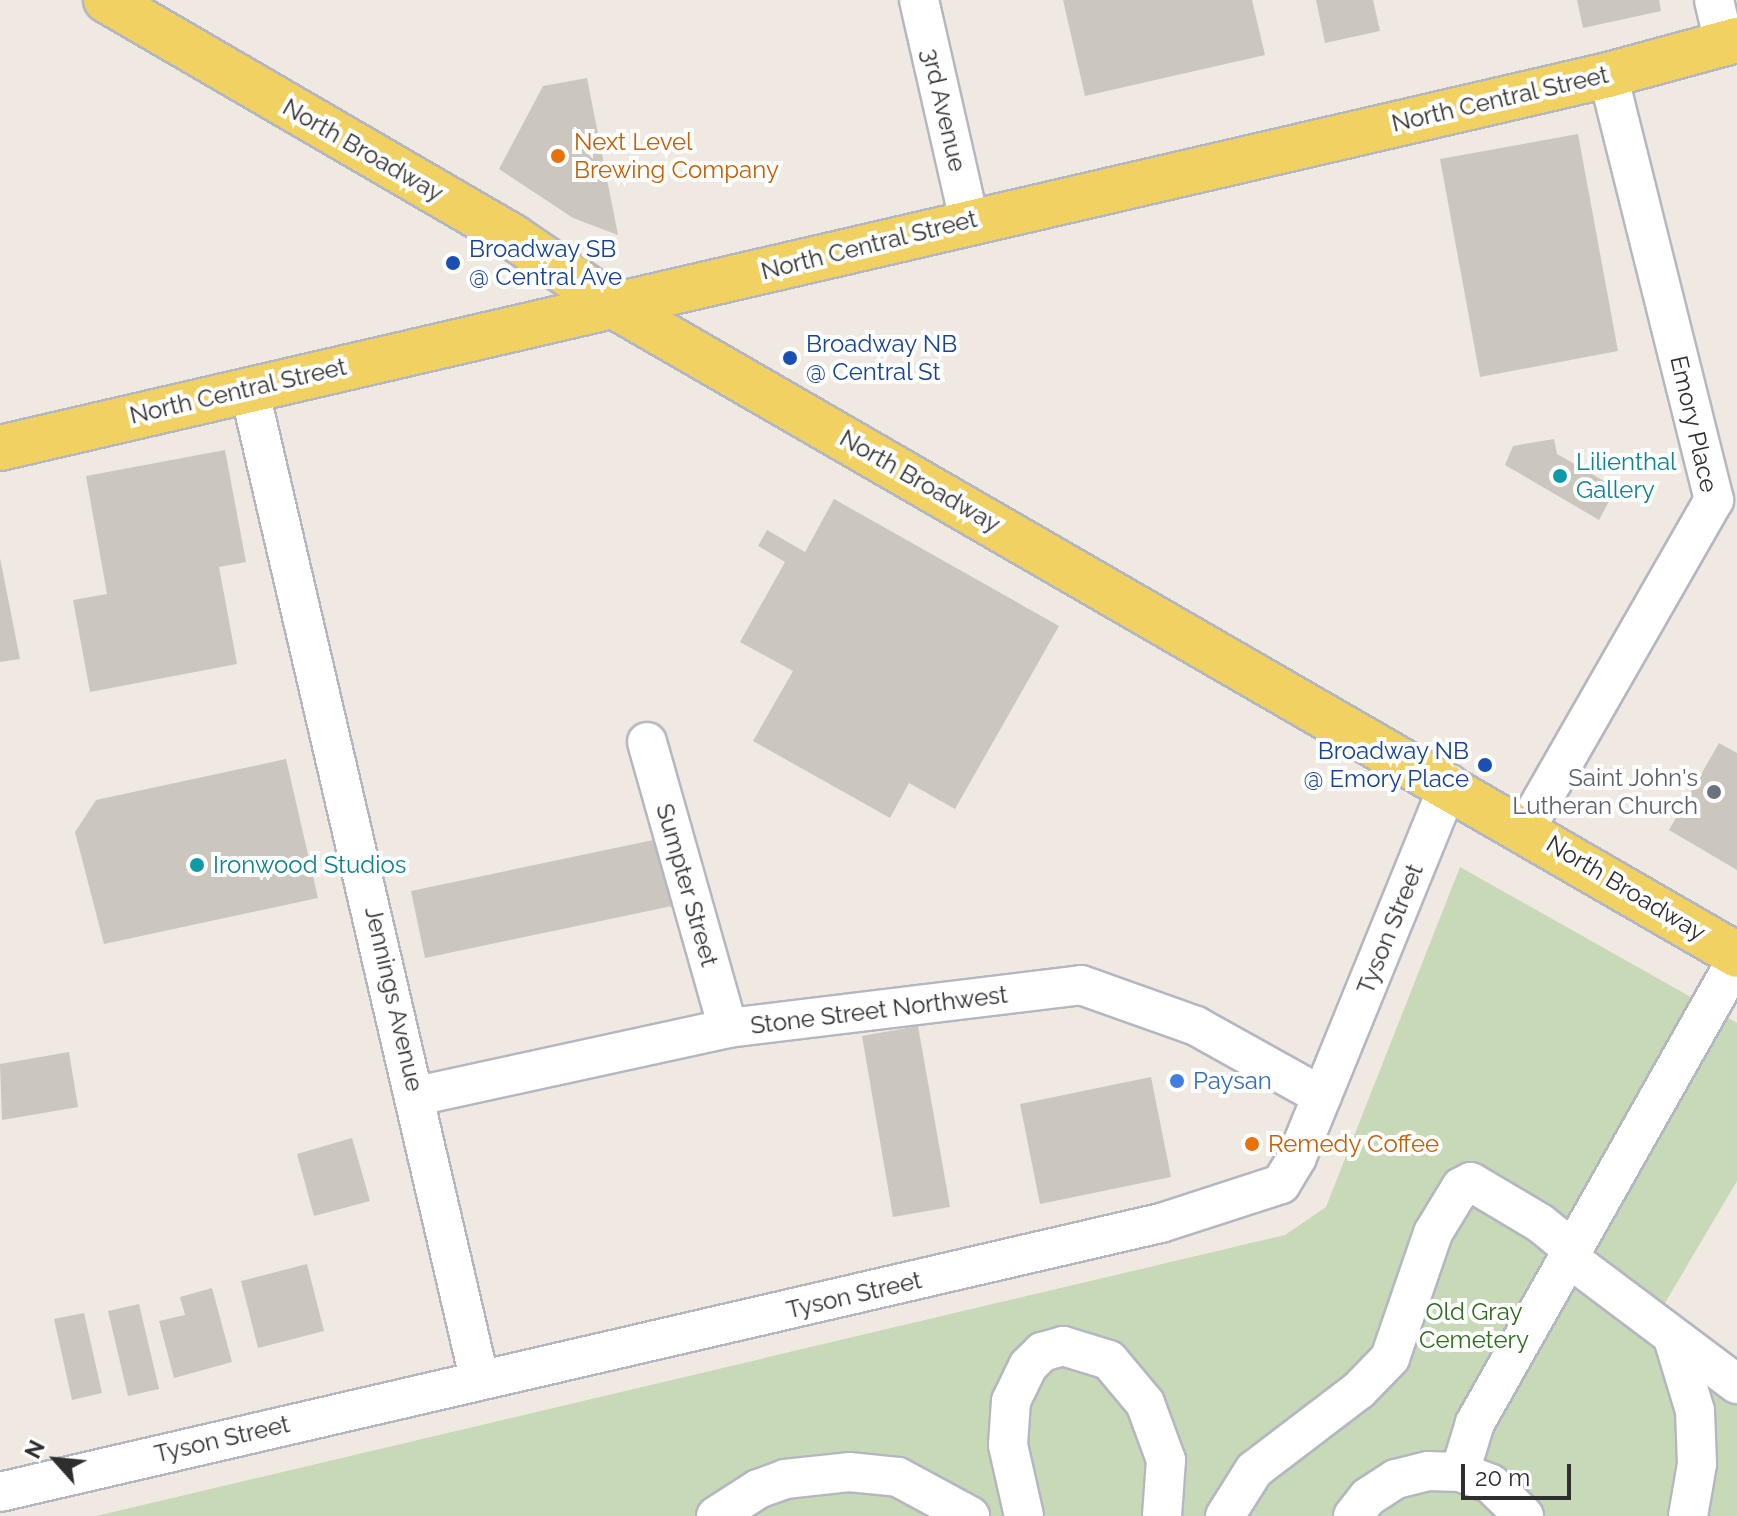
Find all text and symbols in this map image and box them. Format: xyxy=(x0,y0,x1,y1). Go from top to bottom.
street label: 3rd Avenue xyxy=(916,45,972,175)
street label: North Central Street xyxy=(1388,60,1612,138)
street label: North Broadway xyxy=(278,92,448,208)
place label: Next Level Brewing Company xyxy=(574,128,779,184)
marker: Next Level Brewing Company xyxy=(549,147,567,165)
street label: North Central Street xyxy=(758,204,980,286)
place label: Broadway SB @ Central Ave xyxy=(469,235,624,291)
marker: Broadway SB @ Central Ave xyxy=(444,254,462,272)
place label: Broadway NB @ Central St xyxy=(806,330,958,386)
marker: Broadway NB @ Central St xyxy=(781,349,799,367)
street label: North Central Street xyxy=(126,352,350,430)
street label: Emory Place xyxy=(1664,353,1724,495)
street label: North Broadway xyxy=(835,423,1005,539)
place label: Lilienthal Gallery xyxy=(1576,448,1677,504)
marker: Lilienthal Gallery xyxy=(1551,467,1569,485)
place label: Broadway NB @ Emory Place xyxy=(1303,737,1469,793)
marker: Broadway NB @ Emory Place xyxy=(1476,756,1494,774)
place label: Saint John's Lutheran Church xyxy=(1512,764,1698,820)
marker: Saint John's Lutheran Church xyxy=(1705,783,1723,801)
street label: Sumpter Street xyxy=(650,800,724,970)
street label: North Broadway xyxy=(1541,829,1711,947)
place label: Ironwood Studios xyxy=(213,851,406,879)
marker: Ironwood Studios xyxy=(188,856,206,874)
street label: Tyson Street xyxy=(1351,860,1429,998)
street label: Jennings Avenue xyxy=(359,903,429,1095)
street label: Stone Street Northwest xyxy=(749,980,1009,1040)
place label: Paysan xyxy=(1193,1067,1272,1095)
marker: Paysan xyxy=(1168,1072,1186,1090)
place label: Remedy Coffee xyxy=(1268,1130,1440,1158)
marker: Remedy Coffee xyxy=(1243,1135,1261,1153)
street label: Tyson Street xyxy=(784,1265,924,1325)
park label: Old Gray Cemetery xyxy=(1419,1298,1529,1354)
street label: Tyson Street xyxy=(152,1409,292,1469)
north arrow xyxy=(16,1420,96,1500)
text: N xyxy=(19,1436,50,1462)
scale bar xyxy=(1465,1448,1575,1498)
text: 20 m xyxy=(1475,1463,1530,1492)

